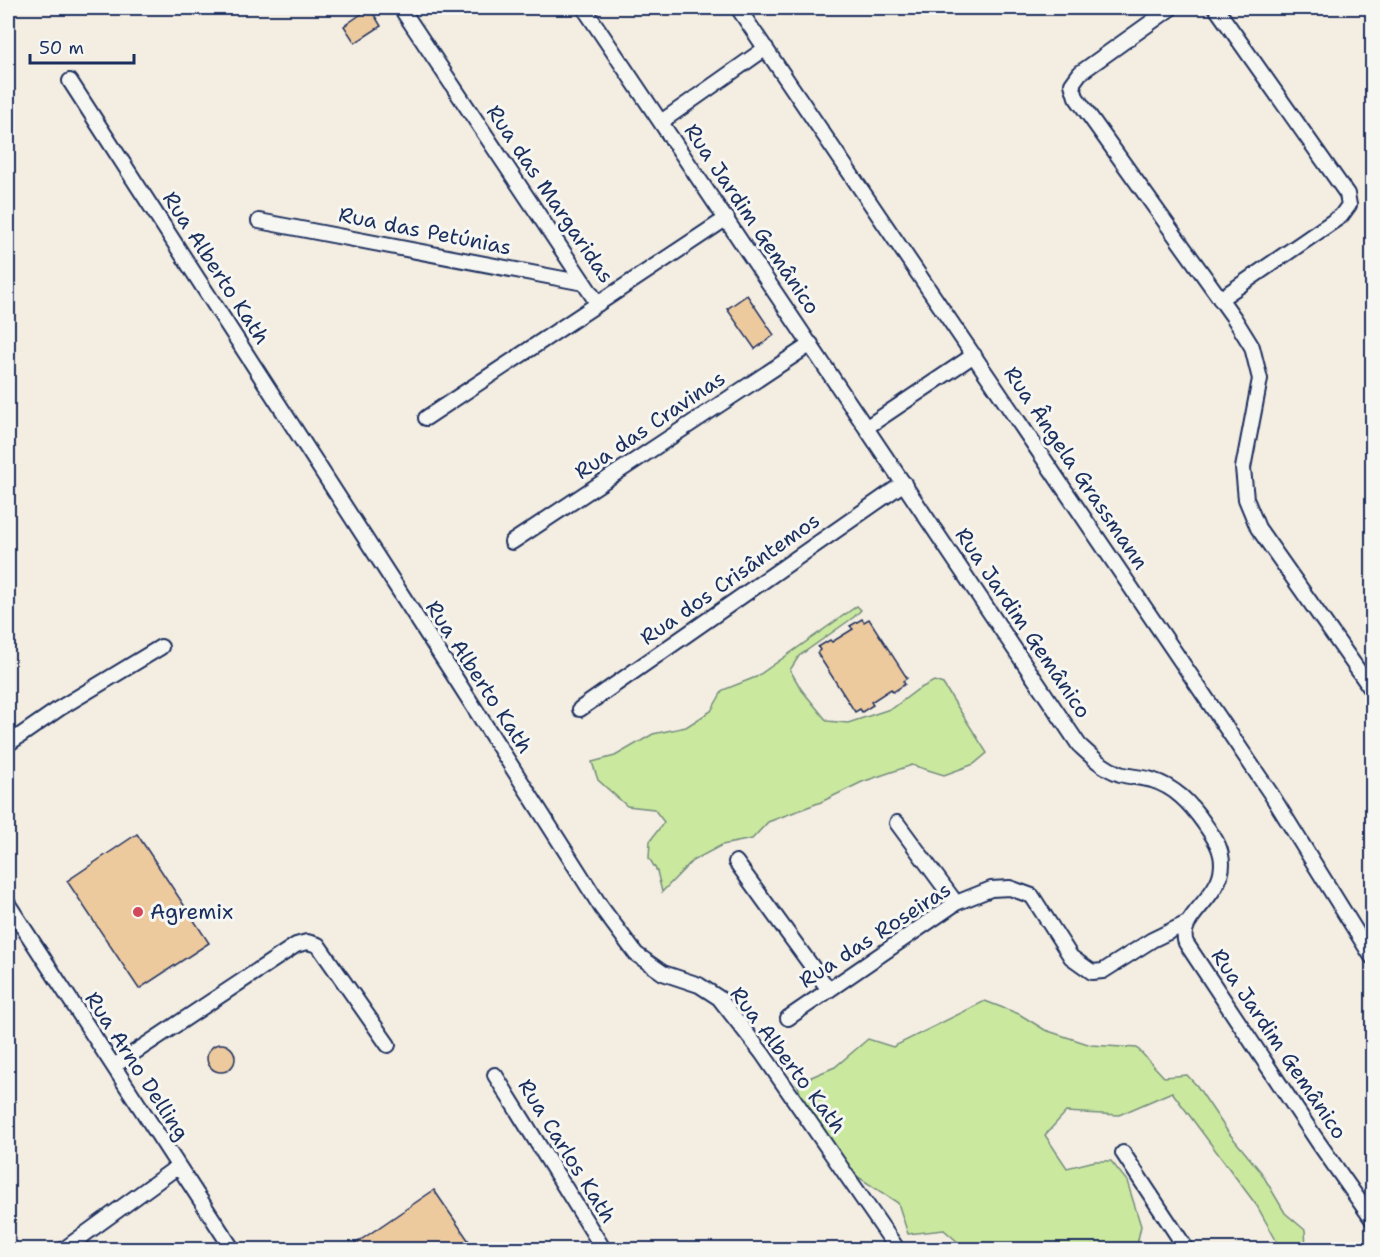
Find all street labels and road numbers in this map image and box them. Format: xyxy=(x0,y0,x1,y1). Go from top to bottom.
street label: Rua das Margaridas xyxy=(480,99,620,289)
street label: Rua Jardim Gemânico xyxy=(678,118,826,320)
street label: Rua Alberto Kath xyxy=(156,186,276,350)
street label: Rua das Petúnias xyxy=(336,201,514,261)
street label: Rua Ângela Grassmann xyxy=(998,360,1155,575)
street label: Rua das Cravinas xyxy=(569,364,731,486)
street label: Rua dos Crisântemos xyxy=(635,506,825,652)
street label: Rua Jardim Gemânico xyxy=(949,522,1097,724)
street label: Rua Alberto Kath xyxy=(419,595,539,759)
street label: Rua das Roseiras xyxy=(794,875,956,995)
street label: Rua Jardim Gemânico xyxy=(1205,943,1353,1145)
street label: Rua Alberto Kath xyxy=(724,981,852,1139)
street label: Rua Arno Delling xyxy=(78,986,196,1146)
street label: Rua Carlos Kath xyxy=(511,1074,623,1228)

